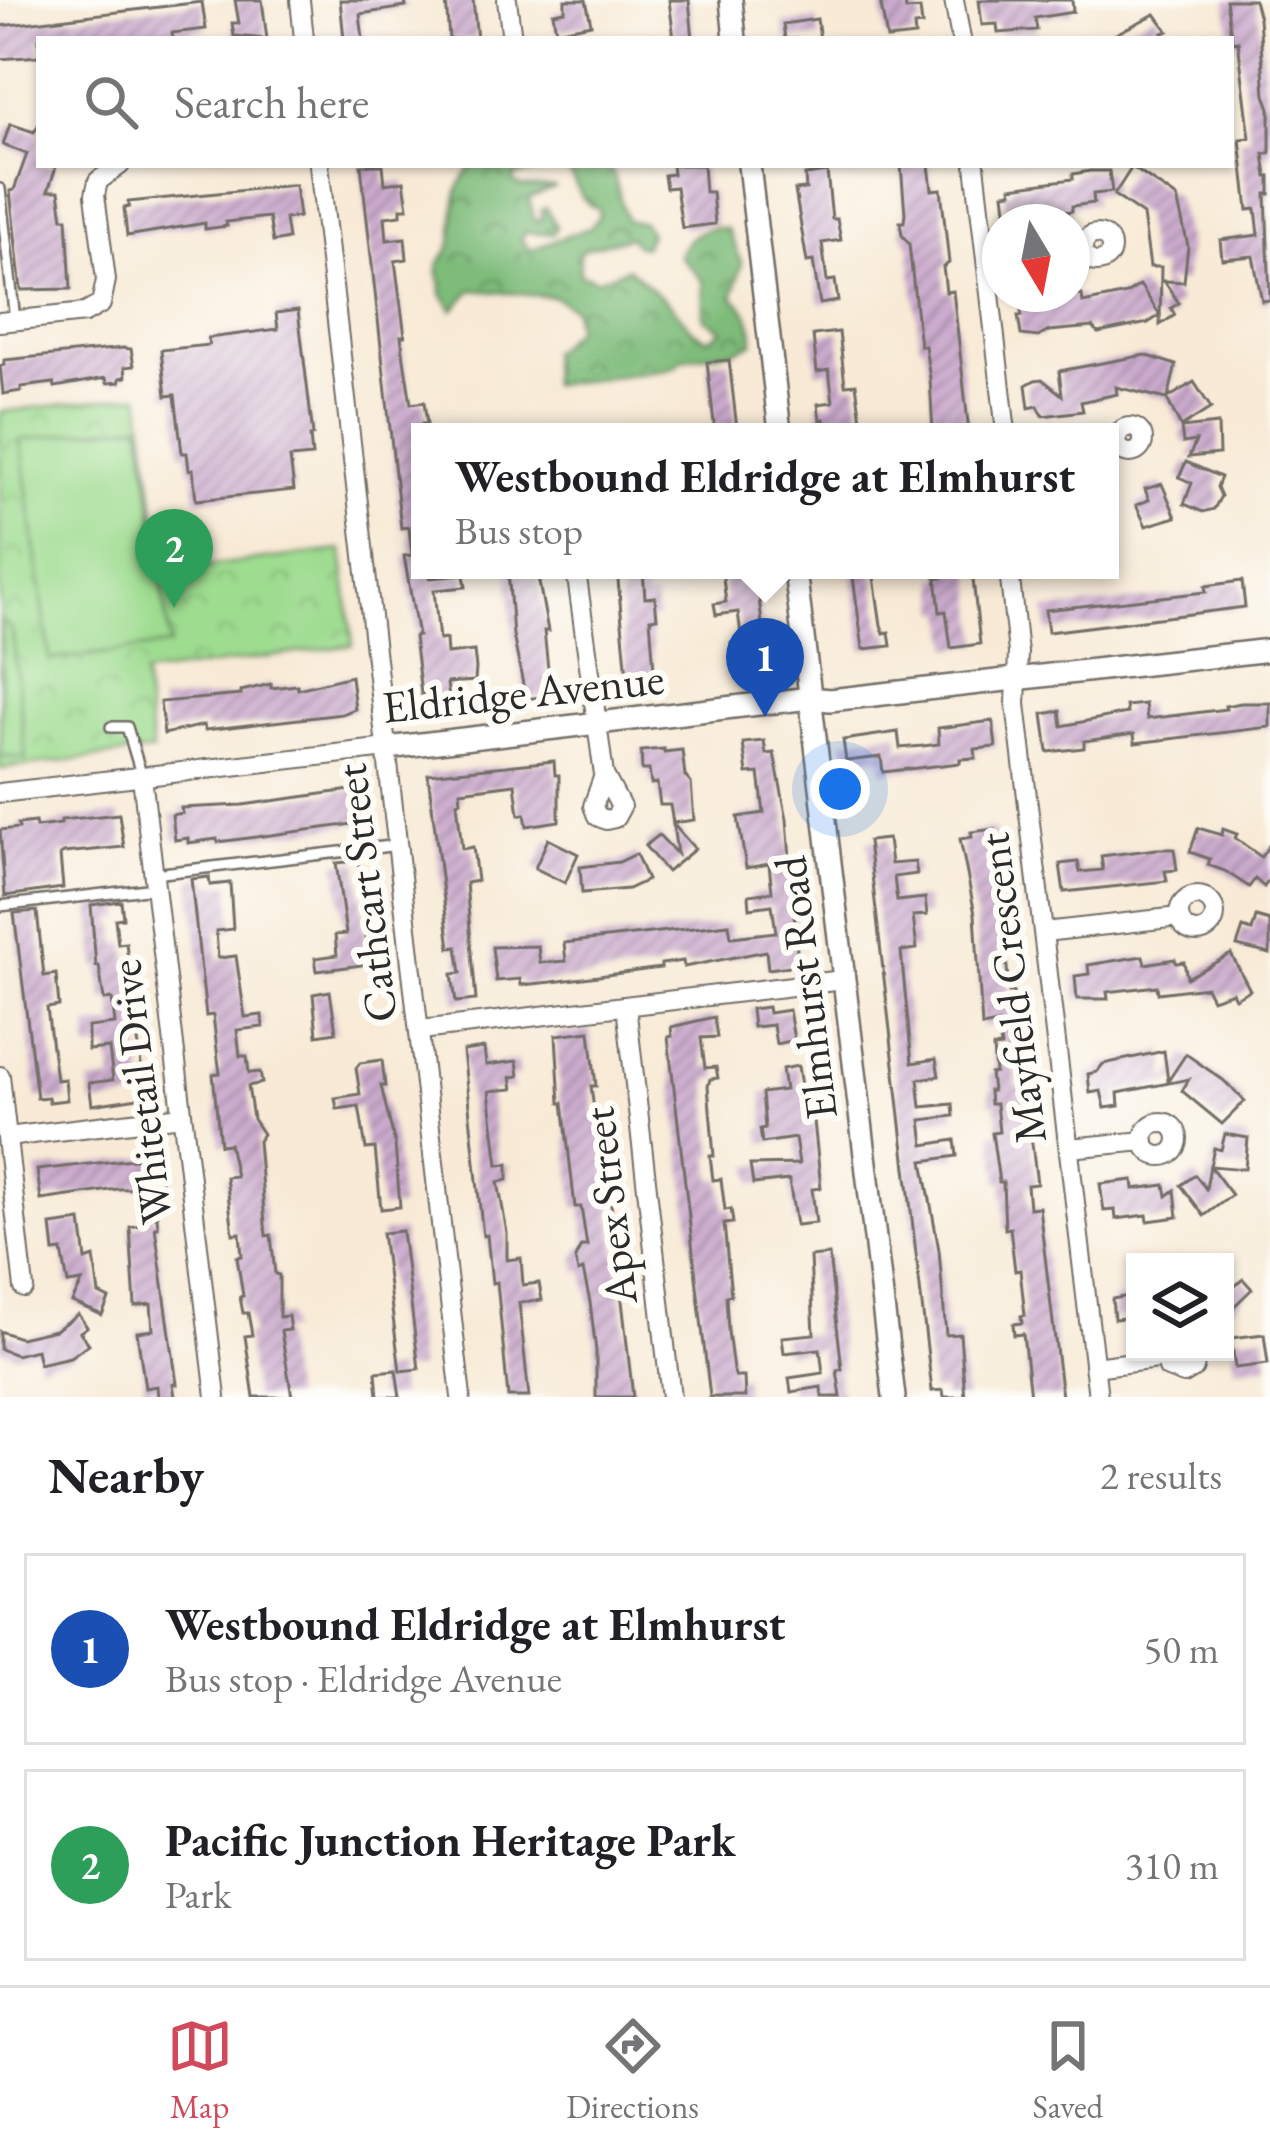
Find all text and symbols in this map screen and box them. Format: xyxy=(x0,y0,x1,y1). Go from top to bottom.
search box xyxy=(36,36,1234,168)
icon: search xyxy=(78,69,144,135)
text: Search here xyxy=(174,73,369,131)
north arrow xyxy=(982,204,1090,312)
popup xyxy=(411,423,1119,579)
text: Westbound Eldridge at Elmhurst xyxy=(455,447,1075,505)
text: Bus stop xyxy=(455,505,583,556)
pin: 2 xyxy=(135,509,213,608)
pin: 1 xyxy=(726,618,804,717)
street label: Eldridge Avenue xyxy=(379,648,667,736)
your location xyxy=(810,759,870,819)
street label: Cathcart Street xyxy=(320,761,410,1025)
street label: Mayfield Crescent xyxy=(963,830,1059,1146)
street label: Elmhurst Road xyxy=(760,853,850,1123)
street label: Whitetail Drive xyxy=(95,956,185,1228)
street label: Apex Street xyxy=(568,1104,650,1309)
map controls xyxy=(1126,1253,1234,1361)
button: layers xyxy=(1126,1253,1234,1361)
text: Nearby xyxy=(48,1442,204,1508)
text: 2 results xyxy=(1100,1450,1222,1501)
text: Westbound Eldridge at Elmhurst xyxy=(165,1595,785,1653)
text: 1 xyxy=(80,1624,100,1675)
text: 50 m xyxy=(1143,1624,1219,1675)
text: Bus stop · Eldridge Avenue xyxy=(165,1653,562,1704)
text: Pacific Junction Heritage Park xyxy=(165,1811,736,1869)
text: 2 xyxy=(80,1840,100,1891)
text: 310 m xyxy=(1125,1840,1219,1891)
text: Park xyxy=(165,1869,231,1920)
tab: Map xyxy=(167,2013,233,2128)
tab: Directions xyxy=(566,2013,699,2128)
tab: Saved xyxy=(1033,2013,1103,2128)

